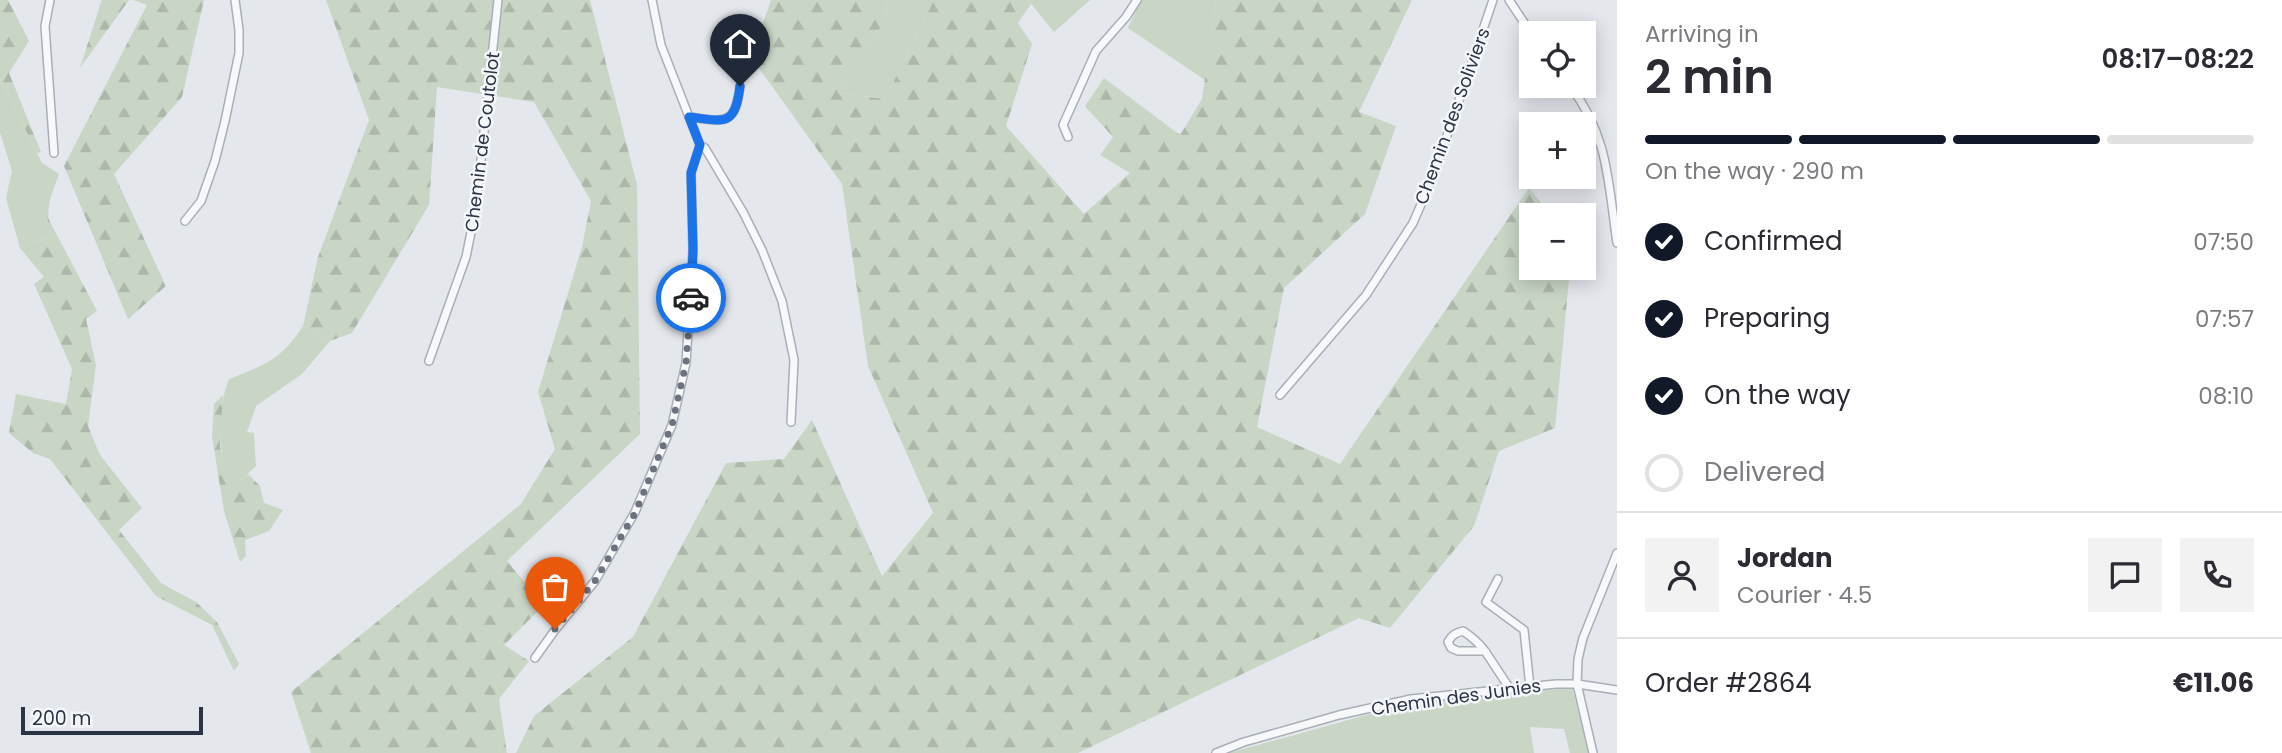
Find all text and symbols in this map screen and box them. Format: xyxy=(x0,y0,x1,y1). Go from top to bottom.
pin xyxy=(710,14,770,86)
text: Arriving in xyxy=(1645,18,1759,50)
map controls xyxy=(1519,21,1596,280)
button: locate xyxy=(1519,21,1596,98)
street label: Chemin des Soliviers xyxy=(1408,24,1496,208)
icon: home xyxy=(721,25,759,63)
text: 08:17–08:22 xyxy=(2102,41,2254,77)
text: 2 min xyxy=(1645,45,1774,109)
street label: Chemin de Coutolot xyxy=(459,50,505,234)
button: + xyxy=(1519,112,1596,189)
text: On the way · 290 m xyxy=(1645,155,1864,187)
button: − xyxy=(1519,203,1596,280)
icon: check xyxy=(1645,223,1683,261)
text: Confirmed xyxy=(1704,223,1842,259)
text: 07:50 xyxy=(2193,226,2254,258)
courier xyxy=(656,263,726,333)
icon: car xyxy=(672,279,710,317)
icon: check xyxy=(1645,300,1683,338)
text: Preparing xyxy=(1704,300,1830,336)
text: 07:57 xyxy=(2195,303,2254,335)
icon: check xyxy=(1645,377,1683,415)
text: On the way xyxy=(1704,377,1851,413)
text: 08:10 xyxy=(2198,380,2254,412)
text: Delivered xyxy=(1704,454,1825,490)
button: person xyxy=(1645,538,1719,612)
button: chat xyxy=(2088,538,2162,612)
button: phone xyxy=(2180,538,2254,612)
text: Jordan xyxy=(1737,540,1833,576)
pin xyxy=(525,557,585,629)
icon: bag xyxy=(536,568,574,606)
text: Courier · 4.5 xyxy=(1737,579,1872,611)
text: Order #2864 xyxy=(1645,665,1812,701)
text: €11.06 xyxy=(2173,665,2254,701)
street label: Chemin des Junies xyxy=(1370,673,1542,721)
scale bar xyxy=(21,704,203,736)
text: 200 m xyxy=(32,705,91,732)

